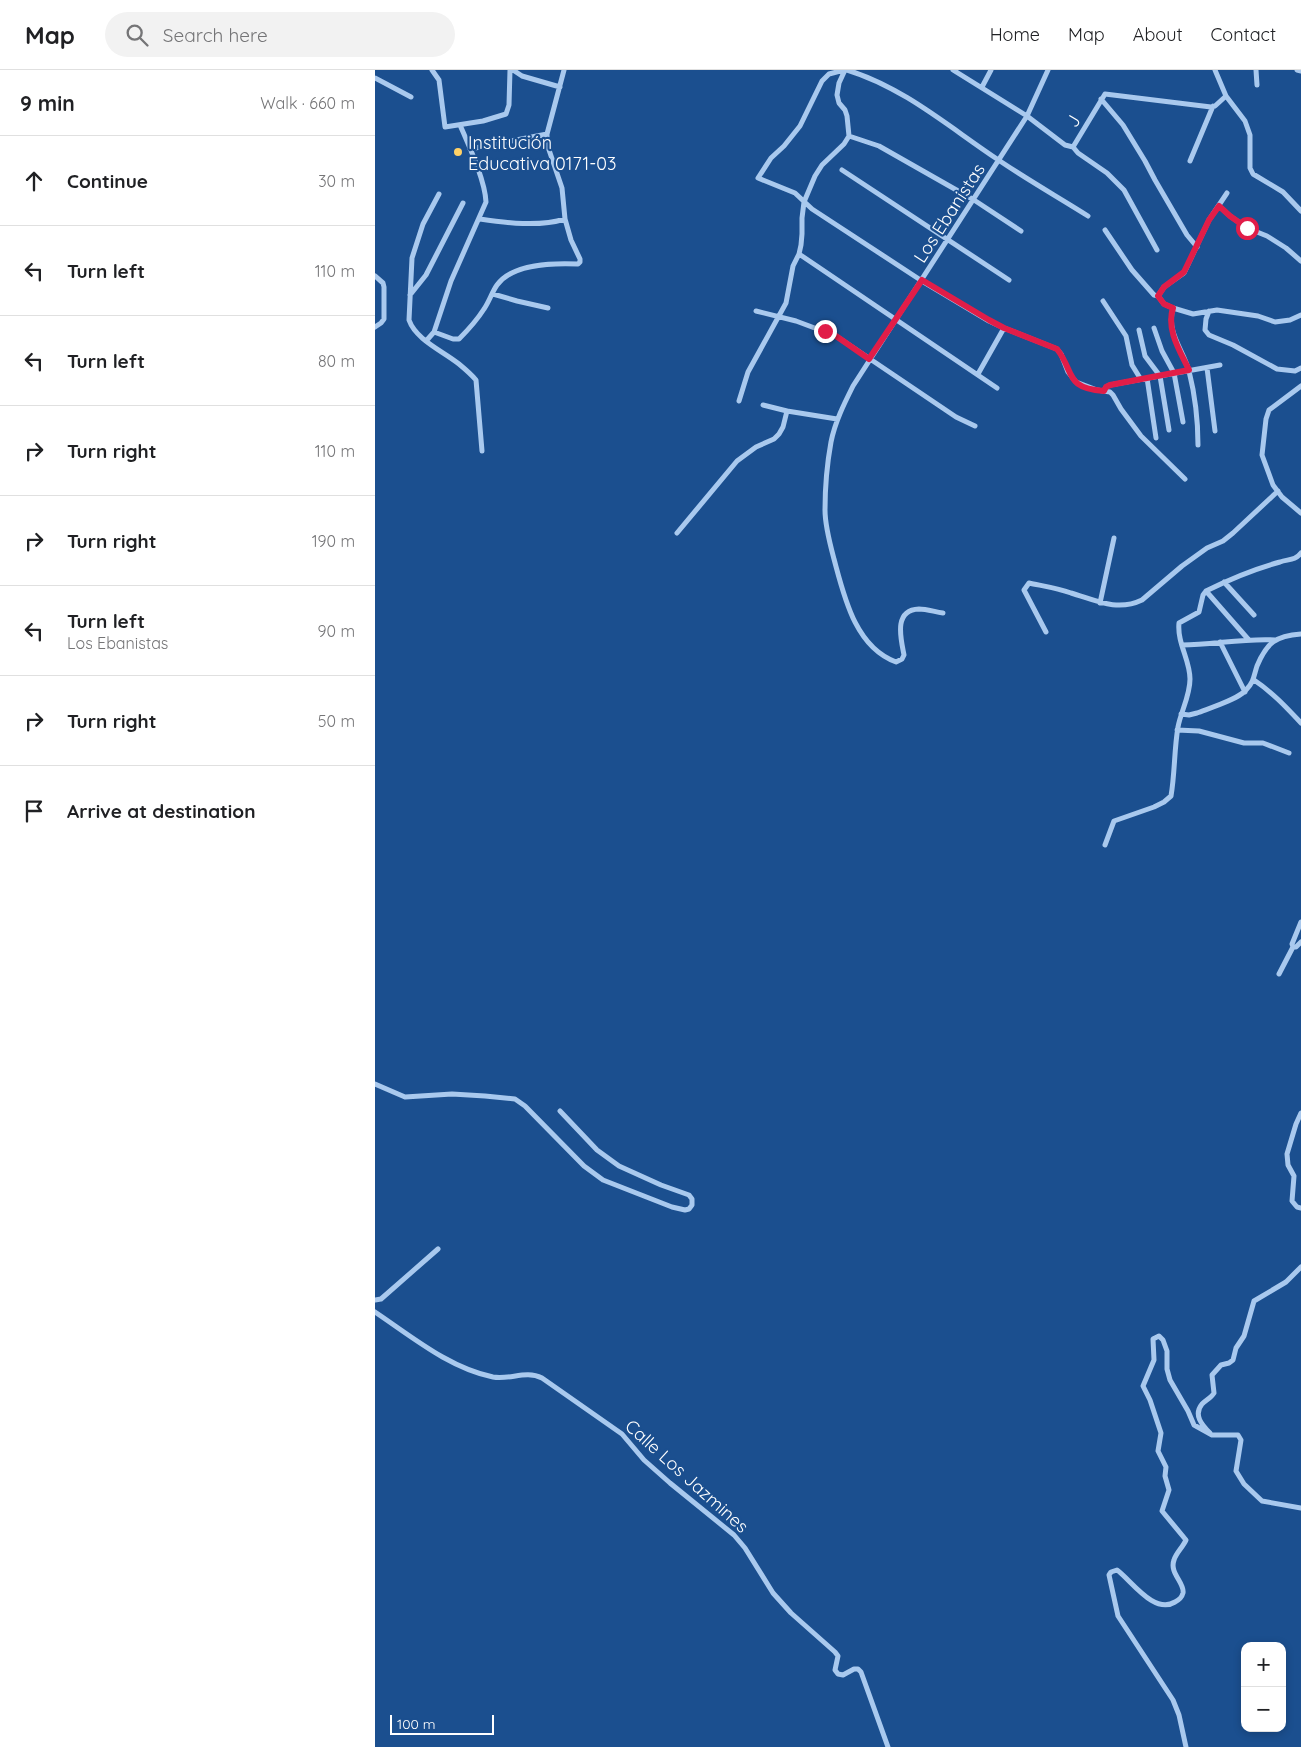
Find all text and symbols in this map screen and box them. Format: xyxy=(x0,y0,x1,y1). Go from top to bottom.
search box xyxy=(105,12,455,57)
text: Map xyxy=(25,20,75,50)
icon: search xyxy=(123,21,151,49)
text: Search here xyxy=(163,23,268,47)
text: Home xyxy=(990,23,1040,46)
text: Map xyxy=(1068,23,1105,46)
text: About xyxy=(1133,23,1183,46)
text: Contact xyxy=(1211,23,1276,46)
text: 9 min xyxy=(20,90,75,116)
text: Walk · 660 m xyxy=(260,93,355,113)
street label: J xyxy=(1060,111,1086,131)
place label: Institución Educativa 0171-03 xyxy=(468,131,616,175)
marker: Institución Educativa 0171-03 xyxy=(452,146,464,158)
street label: Los Ebanistas xyxy=(908,159,990,267)
icon: ahead xyxy=(20,167,48,195)
text: Continue xyxy=(67,169,148,193)
text: 30 m xyxy=(318,171,355,191)
route start xyxy=(1236,217,1259,240)
icon: left xyxy=(20,257,48,285)
text: Turn left xyxy=(67,259,145,283)
text: 110 m xyxy=(315,261,355,281)
route end xyxy=(814,320,837,343)
icon: left xyxy=(20,347,48,375)
text: Turn left xyxy=(67,349,145,373)
text: 80 m xyxy=(318,351,355,371)
icon: right xyxy=(20,437,48,465)
text: Turn right xyxy=(67,439,156,463)
text: 110 m xyxy=(315,441,355,461)
icon: right xyxy=(20,527,48,555)
text: Turn right xyxy=(67,529,156,553)
text: 190 m xyxy=(312,531,355,551)
text: Turn left xyxy=(67,609,145,633)
icon: left xyxy=(20,617,48,645)
text: 90 m xyxy=(318,621,355,641)
text: Los Ebanistas xyxy=(67,633,168,653)
icon: right xyxy=(20,707,48,735)
text: Turn right xyxy=(67,709,156,733)
text: 50 m xyxy=(318,711,355,731)
icon: arrive xyxy=(20,797,48,825)
text: Arrive at destination xyxy=(67,799,256,823)
street label: Calle Los Jazmines xyxy=(620,1414,754,1538)
map controls xyxy=(1241,1642,1286,1732)
button: + xyxy=(1241,1642,1286,1687)
button: − xyxy=(1241,1687,1286,1732)
scale bar xyxy=(390,1712,494,1735)
text: 100 m xyxy=(397,1715,435,1733)

